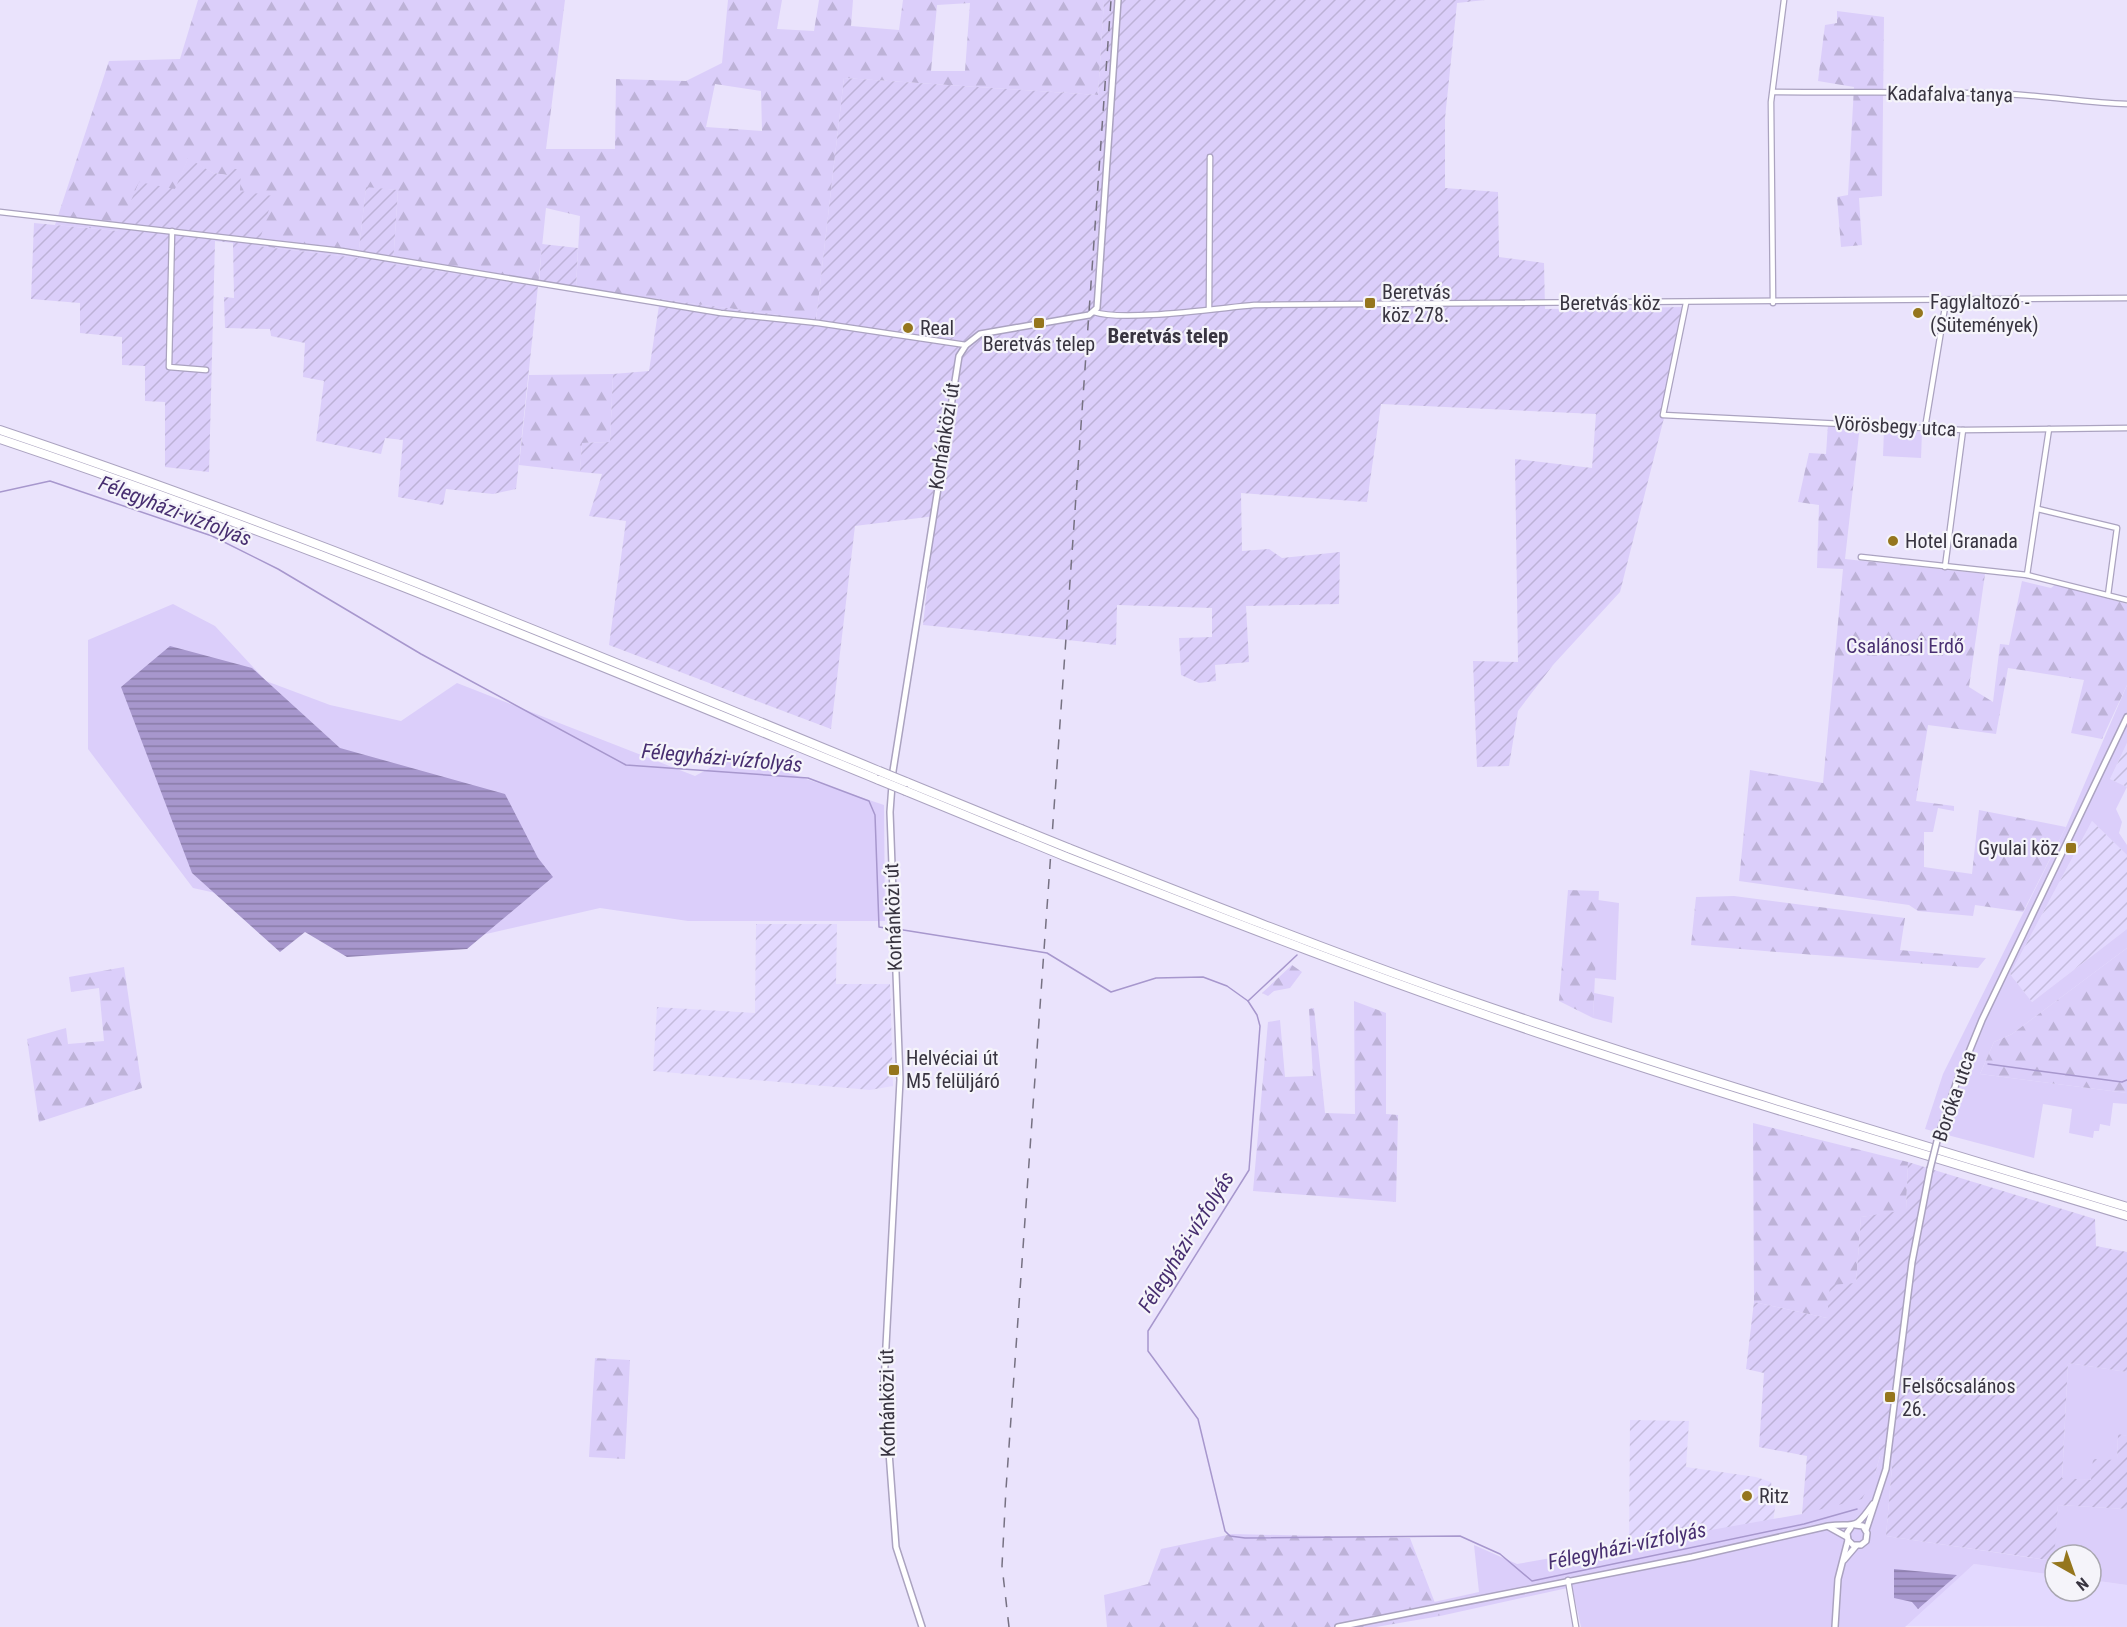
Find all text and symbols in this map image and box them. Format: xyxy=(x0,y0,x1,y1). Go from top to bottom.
street label: Kadafalva tanya xyxy=(1887,81,2013,107)
place label: Beretvás köz 278. xyxy=(1382,280,1451,327)
place label: Fagylaltozó - (Sütemények) xyxy=(1930,290,2039,337)
street label: Beretvás köz xyxy=(1560,291,1660,315)
marker: Beretvás köz 278. xyxy=(1363,296,1377,310)
marker: Fagylaltozó - (Sütemények) xyxy=(1911,306,1925,320)
place label: Real xyxy=(920,316,954,340)
marker: Beretvás telep xyxy=(1032,316,1046,330)
marker: Real xyxy=(901,321,915,335)
district label: Beretvás telep xyxy=(1108,324,1228,348)
place label: Beretvás telep xyxy=(983,332,1095,356)
street label: Korhánközi út xyxy=(924,381,964,491)
street label: Vörösbegy utca xyxy=(1833,411,1957,441)
water label: Félegyházi-vízfolyás xyxy=(95,471,255,551)
place label: Hotel Granada xyxy=(1905,529,2018,553)
marker: Hotel Granada xyxy=(1886,534,1900,548)
park label: Csalánosi Erdő xyxy=(1846,634,1964,658)
water label: Félegyházi-vízfolyás xyxy=(641,739,803,777)
place label: Gyulai köz xyxy=(1978,836,2059,860)
marker: Gyulai köz xyxy=(2064,841,2078,855)
street label: Korhánközi út xyxy=(879,862,907,971)
place label: Helvéciai út M5 felüljáró xyxy=(906,1046,1000,1093)
street label: Boróka utca xyxy=(1927,1047,1981,1145)
marker: Helvéciai út M5 felüljáró xyxy=(887,1063,901,1077)
water label: Félegyházi-vízfolyás xyxy=(1133,1167,1239,1317)
street label: Korhánközi út xyxy=(874,1349,900,1457)
place label: Felsőcsalános 26. xyxy=(1902,1374,2016,1421)
marker: Felsőcsalános 26. xyxy=(1883,1390,1897,1404)
place label: Ritz xyxy=(1759,1484,1789,1508)
marker: Ritz xyxy=(1740,1489,1754,1503)
water label: Félegyházi-vízfolyás xyxy=(1546,1517,1708,1575)
north arrow xyxy=(2043,1543,2103,1603)
text: N xyxy=(2072,1574,2092,1595)

